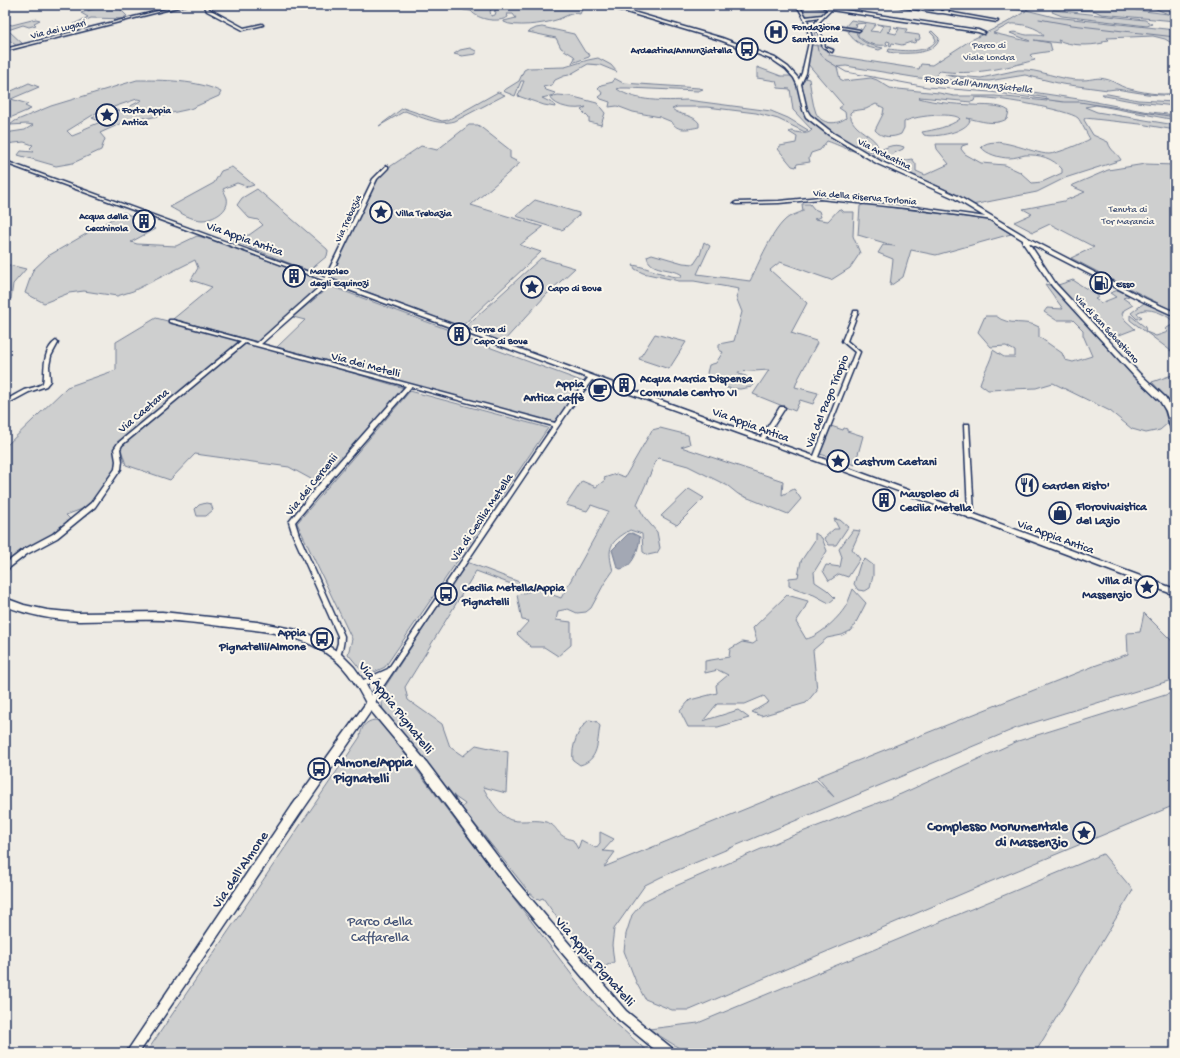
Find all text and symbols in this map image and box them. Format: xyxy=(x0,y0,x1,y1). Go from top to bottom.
street label: Via dei Lugari xyxy=(29,17,87,43)
hospital icon: Fondazione Santa Lucia xyxy=(763,19,789,45)
place label: Fondazione Santa Lucia xyxy=(791,22,841,46)
bus stop icon: Ardeatina/Annunziatella xyxy=(734,36,760,62)
park label: Parco di Viale Londra xyxy=(962,40,1015,64)
place label: Ardeatina/Annunziatella xyxy=(630,45,733,57)
water label: Fosso dell'Annunziatella xyxy=(923,73,1034,97)
place icon: Forte Appia Antica xyxy=(94,102,120,128)
place label: Forte Appia Antica xyxy=(121,105,172,129)
street label: Via Ardeatina xyxy=(855,136,913,174)
street label: Via della Riserva Torlonia xyxy=(812,187,917,209)
street label: Via Trebazia xyxy=(332,193,365,245)
place icon: Villa Trebazia xyxy=(368,199,394,225)
park label: Tenuta di Tor Marancia xyxy=(1101,204,1155,228)
building icon: Acqua della Cecchinola xyxy=(131,208,157,234)
place label: Villa Trebazia xyxy=(395,208,453,220)
place label: Acqua della Cecchinola xyxy=(78,211,129,235)
street label: Via Appia Antica xyxy=(203,219,285,260)
building icon: Mausoleo degli Equinozi xyxy=(281,263,307,289)
place label: Mausoleo degli Equinozi xyxy=(310,266,369,290)
fuel station icon: Esso xyxy=(1088,270,1114,296)
place icon: Capo di Bove xyxy=(519,274,545,300)
place label: Esso xyxy=(1115,279,1136,291)
place label: Capo di Bove xyxy=(547,283,603,295)
street label: Via di San Sebastiano xyxy=(1071,292,1141,366)
building icon: Torre di Capo di Bove xyxy=(446,321,472,347)
place label: Torre di Capo di Bove xyxy=(473,324,529,348)
street label: Via dei Metelli xyxy=(328,350,402,382)
street label: Via del Pago Triopio xyxy=(802,353,853,451)
building icon: Acqua Marcia Dispensa Comunale Centro VI xyxy=(611,372,637,398)
place label: Acqua Marcia Dispensa Comunale Centro VI xyxy=(639,373,754,401)
cafe icon: Appia Antica Caffè xyxy=(587,377,613,403)
place label: Appia Antica Caffè xyxy=(522,378,585,406)
street label: Via Caetana xyxy=(115,386,173,437)
street label: Via Appia Antica xyxy=(709,405,791,446)
place icon: Castrum Caetani xyxy=(825,448,851,474)
street label: Via dei Cercenii xyxy=(283,451,342,520)
place label: Castrum Caetani xyxy=(853,456,937,470)
street label: Via di Cecilia Metella xyxy=(448,471,517,566)
restaurant icon: Garden Risto' xyxy=(1014,472,1040,498)
place label: Garden Risto' xyxy=(1042,480,1110,494)
building icon: Mausoleo di Cecilia Metella xyxy=(871,487,897,513)
place label: Mausoleo di Cecilia Metella xyxy=(899,488,973,516)
shop icon: Florovivaistica del Lazio xyxy=(1047,500,1073,526)
place label: Florovivaistica del Lazio xyxy=(1075,501,1148,529)
street label: Via Appia Antica xyxy=(1014,517,1096,558)
place icon: Villa di Massenzio xyxy=(1134,574,1160,600)
place label: Villa di Massenzio xyxy=(1082,575,1133,603)
bus stop icon: Cecilia Metella/Appia Pignatelli xyxy=(433,581,459,607)
place label: Cecilia Metella/Appia Pignatelli xyxy=(461,582,566,610)
bus stop icon: Appia Pignatelli/Almone xyxy=(309,626,335,652)
place label: Appia Pignatelli/Almone xyxy=(218,627,307,655)
street label: Via Appia Pignatelli xyxy=(353,658,437,758)
place label: Almone/Appia Pignatelli xyxy=(333,755,414,788)
bus stop icon: Almone/Appia Pignatelli xyxy=(306,756,332,782)
place label: Complesso Monumentale di Massenzio xyxy=(926,819,1069,852)
place icon: Complesso Monumentale di Massenzio xyxy=(1071,820,1097,846)
street label: Via dell'Almone xyxy=(208,828,274,913)
park label: Parco della Caffarella xyxy=(346,914,414,947)
street label: Via Appia Pignatelli xyxy=(550,914,638,1011)

